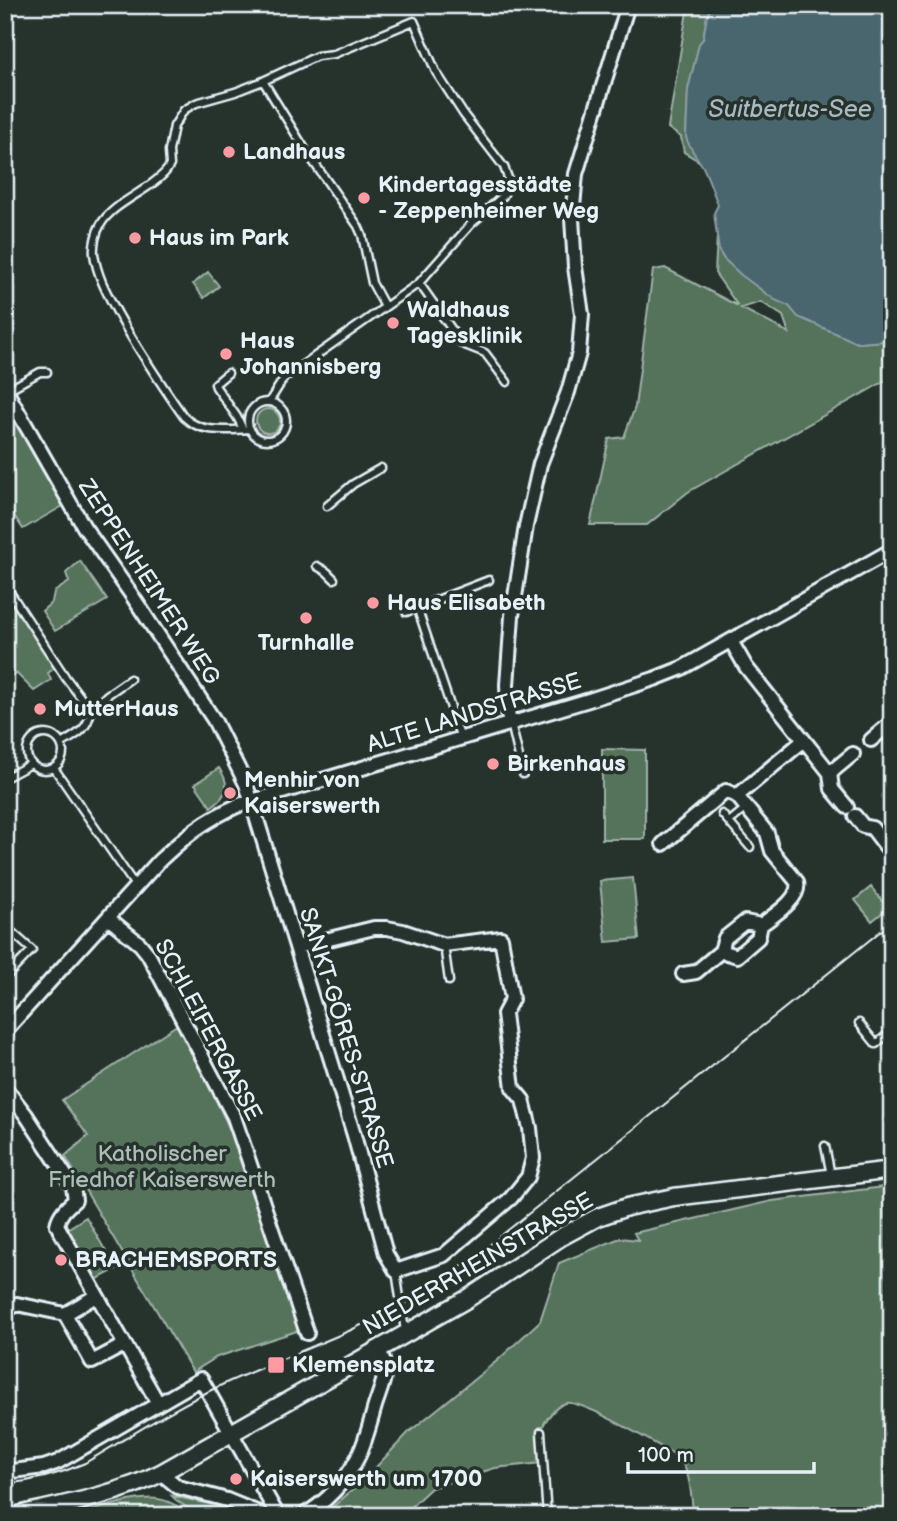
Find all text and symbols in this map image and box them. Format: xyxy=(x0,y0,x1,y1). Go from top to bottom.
water label: Suitbertus-See xyxy=(708,95,872,124)
place label: Landhaus xyxy=(243,138,345,166)
marker: Landhaus xyxy=(221,144,237,160)
place label: Kindertagesstädte - Zeppenheimer Weg xyxy=(378,171,599,225)
marker: Kindertagesstädte - Zeppenheimer Weg xyxy=(356,190,372,206)
place label: Haus im Park xyxy=(149,224,289,252)
marker: Haus im Park xyxy=(127,230,143,246)
place label: Waldhaus Tagesklinik xyxy=(407,296,522,350)
marker: Waldhaus Tagesklinik xyxy=(385,315,401,331)
place label: Haus Johannisberg xyxy=(240,327,381,381)
marker: Haus Johannisberg xyxy=(218,346,234,362)
street label: ZEPPENHEIMER WEG xyxy=(72,473,226,690)
place label: Haus Elisabeth xyxy=(387,589,546,617)
marker: Haus Elisabeth xyxy=(365,595,381,611)
marker: Turnhalle xyxy=(298,610,314,626)
place label: Turnhalle xyxy=(258,629,354,657)
street label: ALTE LANDSTRASSE xyxy=(364,667,584,759)
place label: MutterHaus xyxy=(54,695,179,723)
marker: MutterHaus xyxy=(32,701,48,717)
place label: Birkenhaus xyxy=(507,750,626,778)
marker: Birkenhaus xyxy=(485,756,501,772)
place label: Menhir von Kaiserswerth xyxy=(244,766,380,820)
marker: Menhir von Kaiserswerth xyxy=(222,785,238,801)
street label: SANKT-GÖRES-STRASSE xyxy=(293,904,399,1172)
street label: SCHLEIFERGASSE xyxy=(148,934,268,1126)
park label: Katholischer Friedhof Kaiserswerth xyxy=(48,1140,276,1194)
street label: NIEDERRHEINSTRASSE xyxy=(358,1187,598,1341)
place label: BRACHEMSPORTS xyxy=(75,1246,277,1274)
marker: BRACHEMSPORTS xyxy=(53,1252,69,1268)
place label: Klemensplatz xyxy=(292,1351,435,1379)
marker: Klemensplatz xyxy=(266,1355,286,1375)
scale bar xyxy=(628,1430,813,1474)
text: 100 m xyxy=(638,1443,694,1468)
place label: Kaiserswerth um 1700 xyxy=(250,1465,482,1493)
marker: Kaiserswerth um 1700 xyxy=(228,1471,244,1487)

